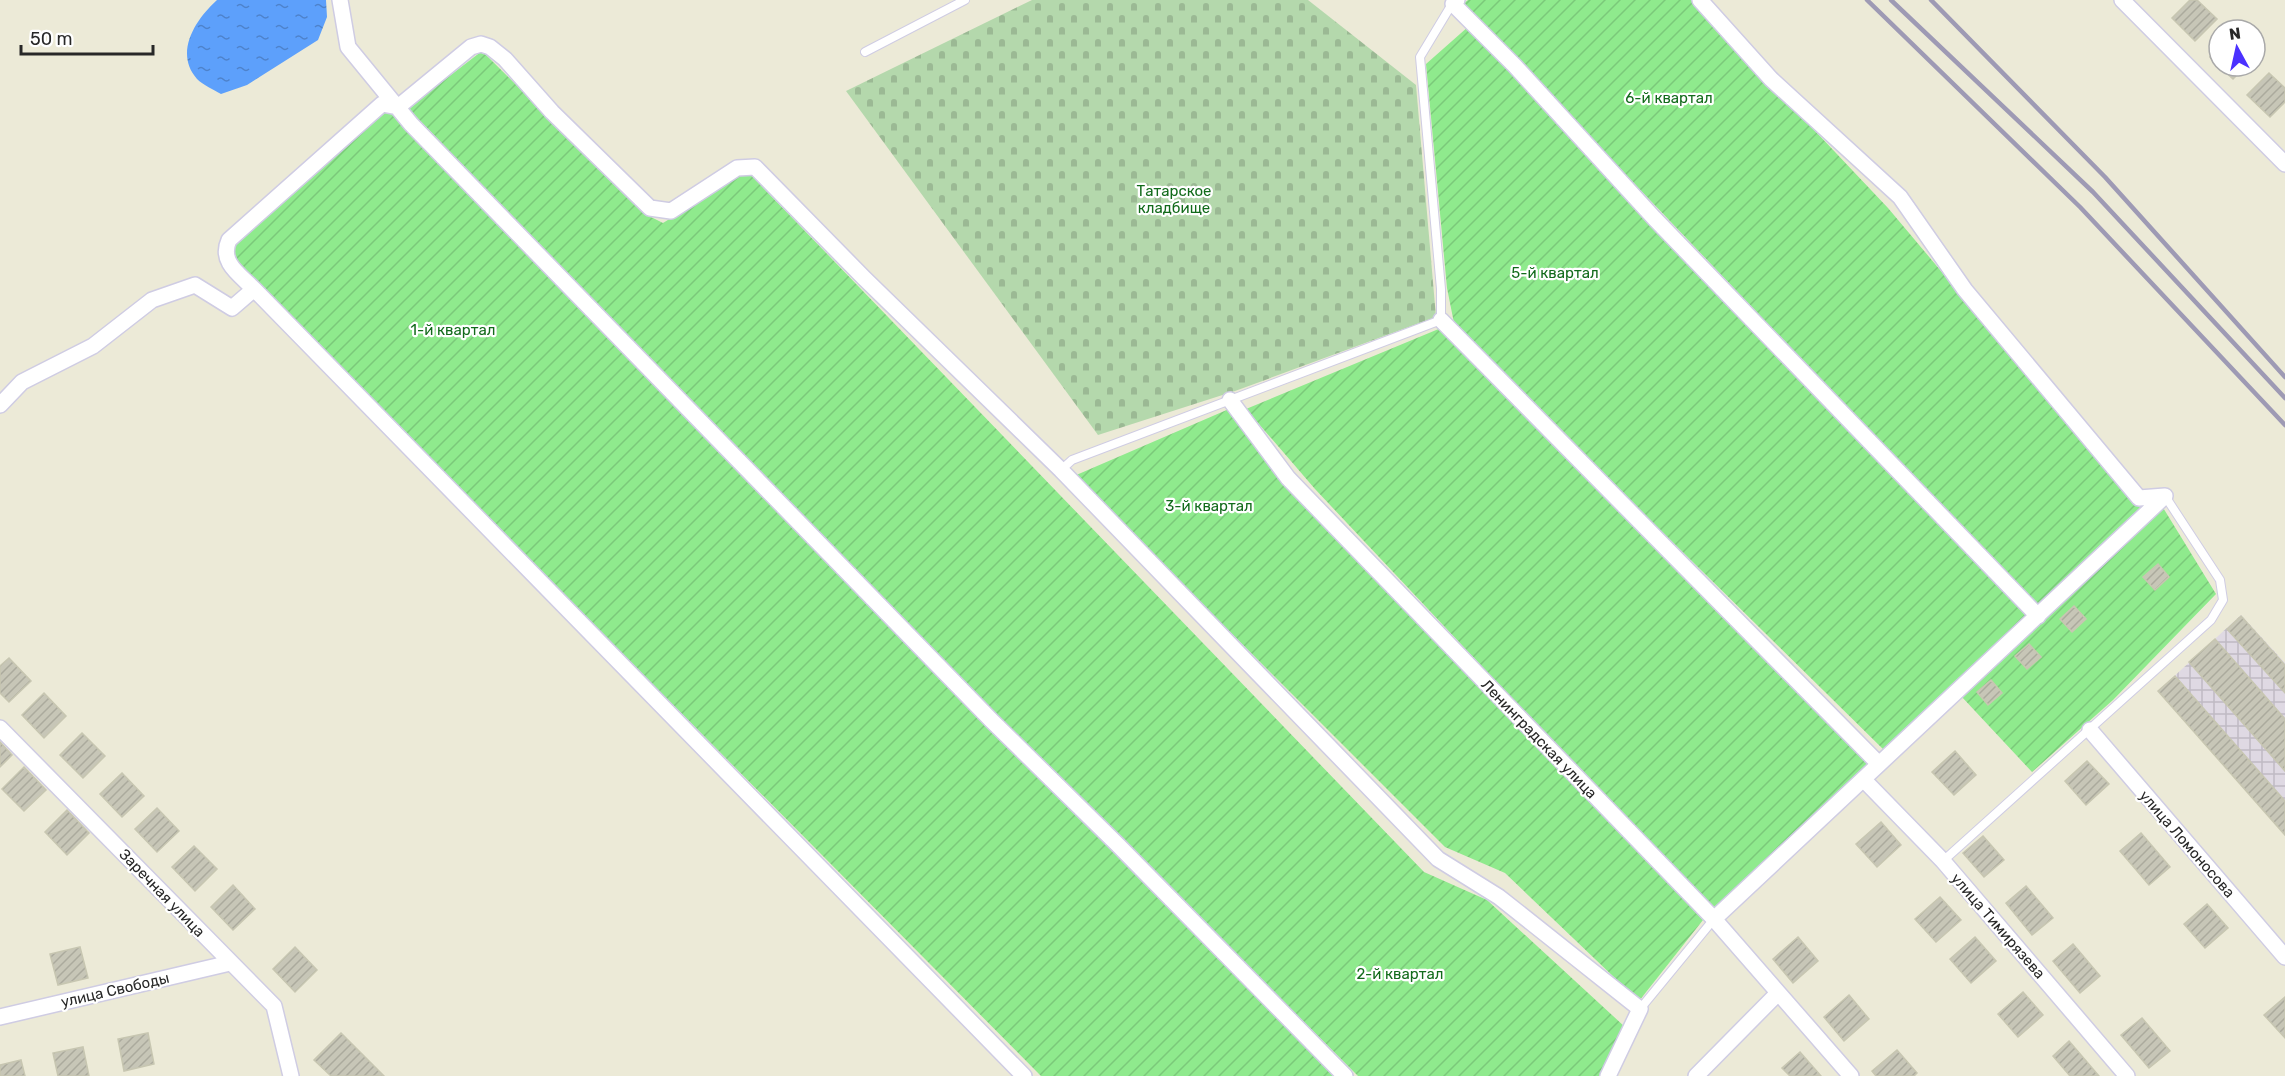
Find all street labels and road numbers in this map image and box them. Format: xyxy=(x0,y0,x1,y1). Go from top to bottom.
street label: Ленинградская улица xyxy=(1477,676,1601,802)
street label: улица Ломоносова xyxy=(2136,787,2238,901)
street label: Заречная улица xyxy=(115,845,209,941)
street label: улица Тимирязева xyxy=(1947,870,2049,982)
street label: улица Свободы xyxy=(59,969,171,1011)

